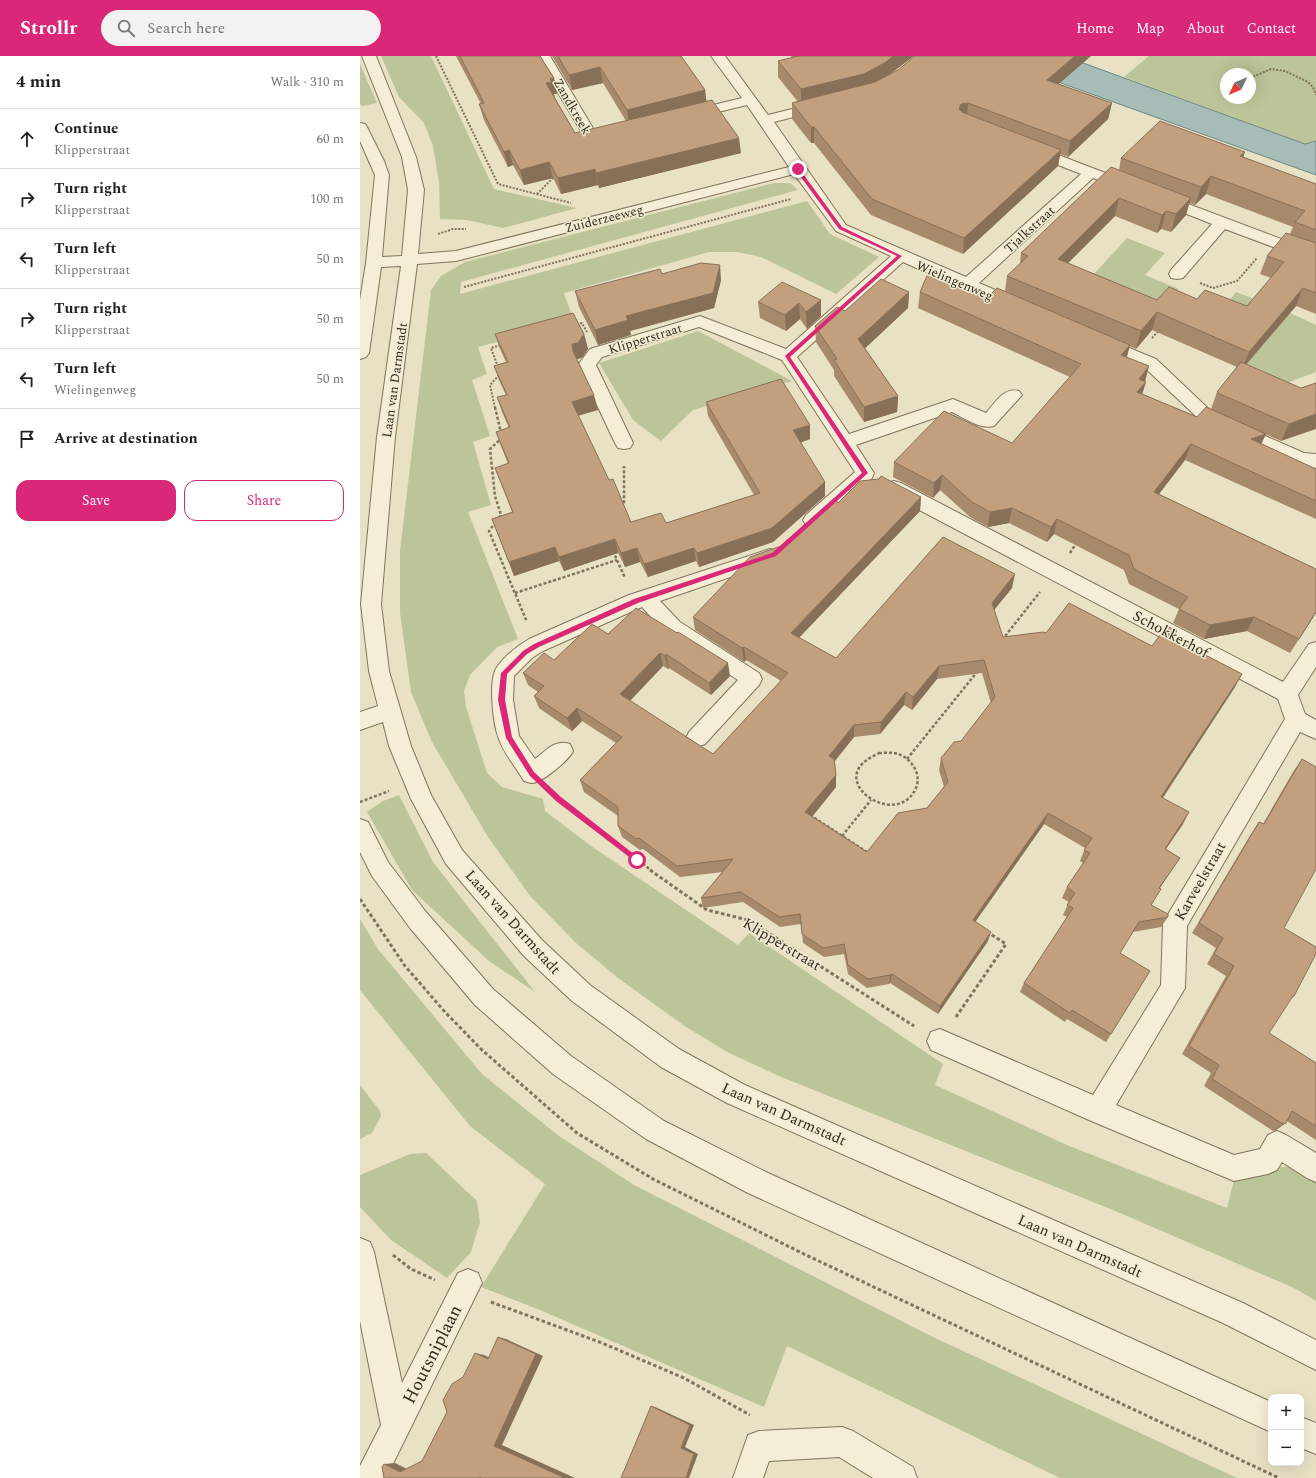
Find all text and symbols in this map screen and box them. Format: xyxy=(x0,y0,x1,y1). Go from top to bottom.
search box xyxy=(101,10,381,46)
text: Strollr xyxy=(20,14,77,43)
icon: search xyxy=(115,17,137,39)
text: Search here xyxy=(147,17,225,40)
text: Home xyxy=(1076,18,1114,39)
text: Map xyxy=(1136,18,1164,39)
text: About xyxy=(1186,18,1225,39)
text: Contact xyxy=(1247,18,1296,39)
north arrow xyxy=(1220,68,1256,104)
text: 4 min xyxy=(16,69,61,95)
text: Walk · 310 m xyxy=(270,72,344,92)
street label: Zandkreek xyxy=(548,75,596,138)
text: Continue xyxy=(54,117,119,140)
icon: ahead xyxy=(16,128,38,150)
text: 60 m xyxy=(317,129,344,149)
text: Klipperstraat xyxy=(54,140,130,160)
route end xyxy=(789,160,807,178)
text: Turn right xyxy=(54,177,127,200)
icon: right xyxy=(16,188,38,210)
text: 100 m xyxy=(310,189,344,209)
text: Klipperstraat xyxy=(54,200,130,220)
street label: Zuiderzeeweg xyxy=(563,200,646,238)
street label: Tjalkstraat xyxy=(1000,201,1060,258)
text: Turn left xyxy=(54,237,116,260)
icon: left xyxy=(16,248,38,270)
text: 50 m xyxy=(317,249,344,269)
street label: Wielingenweg xyxy=(913,256,996,306)
text: Klipperstraat xyxy=(54,260,130,280)
text: Turn right xyxy=(54,297,127,320)
icon: right xyxy=(16,308,38,330)
text: 50 m xyxy=(317,309,344,329)
street label: Klipperstraat xyxy=(606,318,685,360)
text: Klipperstraat xyxy=(54,320,130,340)
street label: Laan van Darmstadt xyxy=(377,321,413,439)
text: Turn left xyxy=(54,357,116,380)
icon: left xyxy=(16,368,38,390)
text: 50 m xyxy=(317,369,344,389)
text: Wielingenweg xyxy=(54,380,136,400)
text: Arrive at destination xyxy=(54,427,198,450)
icon: arrive xyxy=(16,428,38,450)
button: Save xyxy=(16,480,176,521)
button: Share xyxy=(184,480,344,521)
street label: Schokkerhof xyxy=(1128,605,1215,665)
street label: Karveelstraat xyxy=(1169,837,1232,925)
route start xyxy=(628,851,646,869)
street label: Laan van Darmstadt xyxy=(459,865,566,980)
street label: Klipperstraat xyxy=(738,912,825,977)
street label: Laan van Darmstadt xyxy=(718,1077,850,1152)
street label: Laan van Darmstadt xyxy=(1014,1209,1146,1284)
street label: Houtsniplaan xyxy=(396,1300,469,1409)
map controls xyxy=(1268,1394,1304,1466)
button: + xyxy=(1268,1394,1304,1430)
button: − xyxy=(1268,1430,1304,1466)

